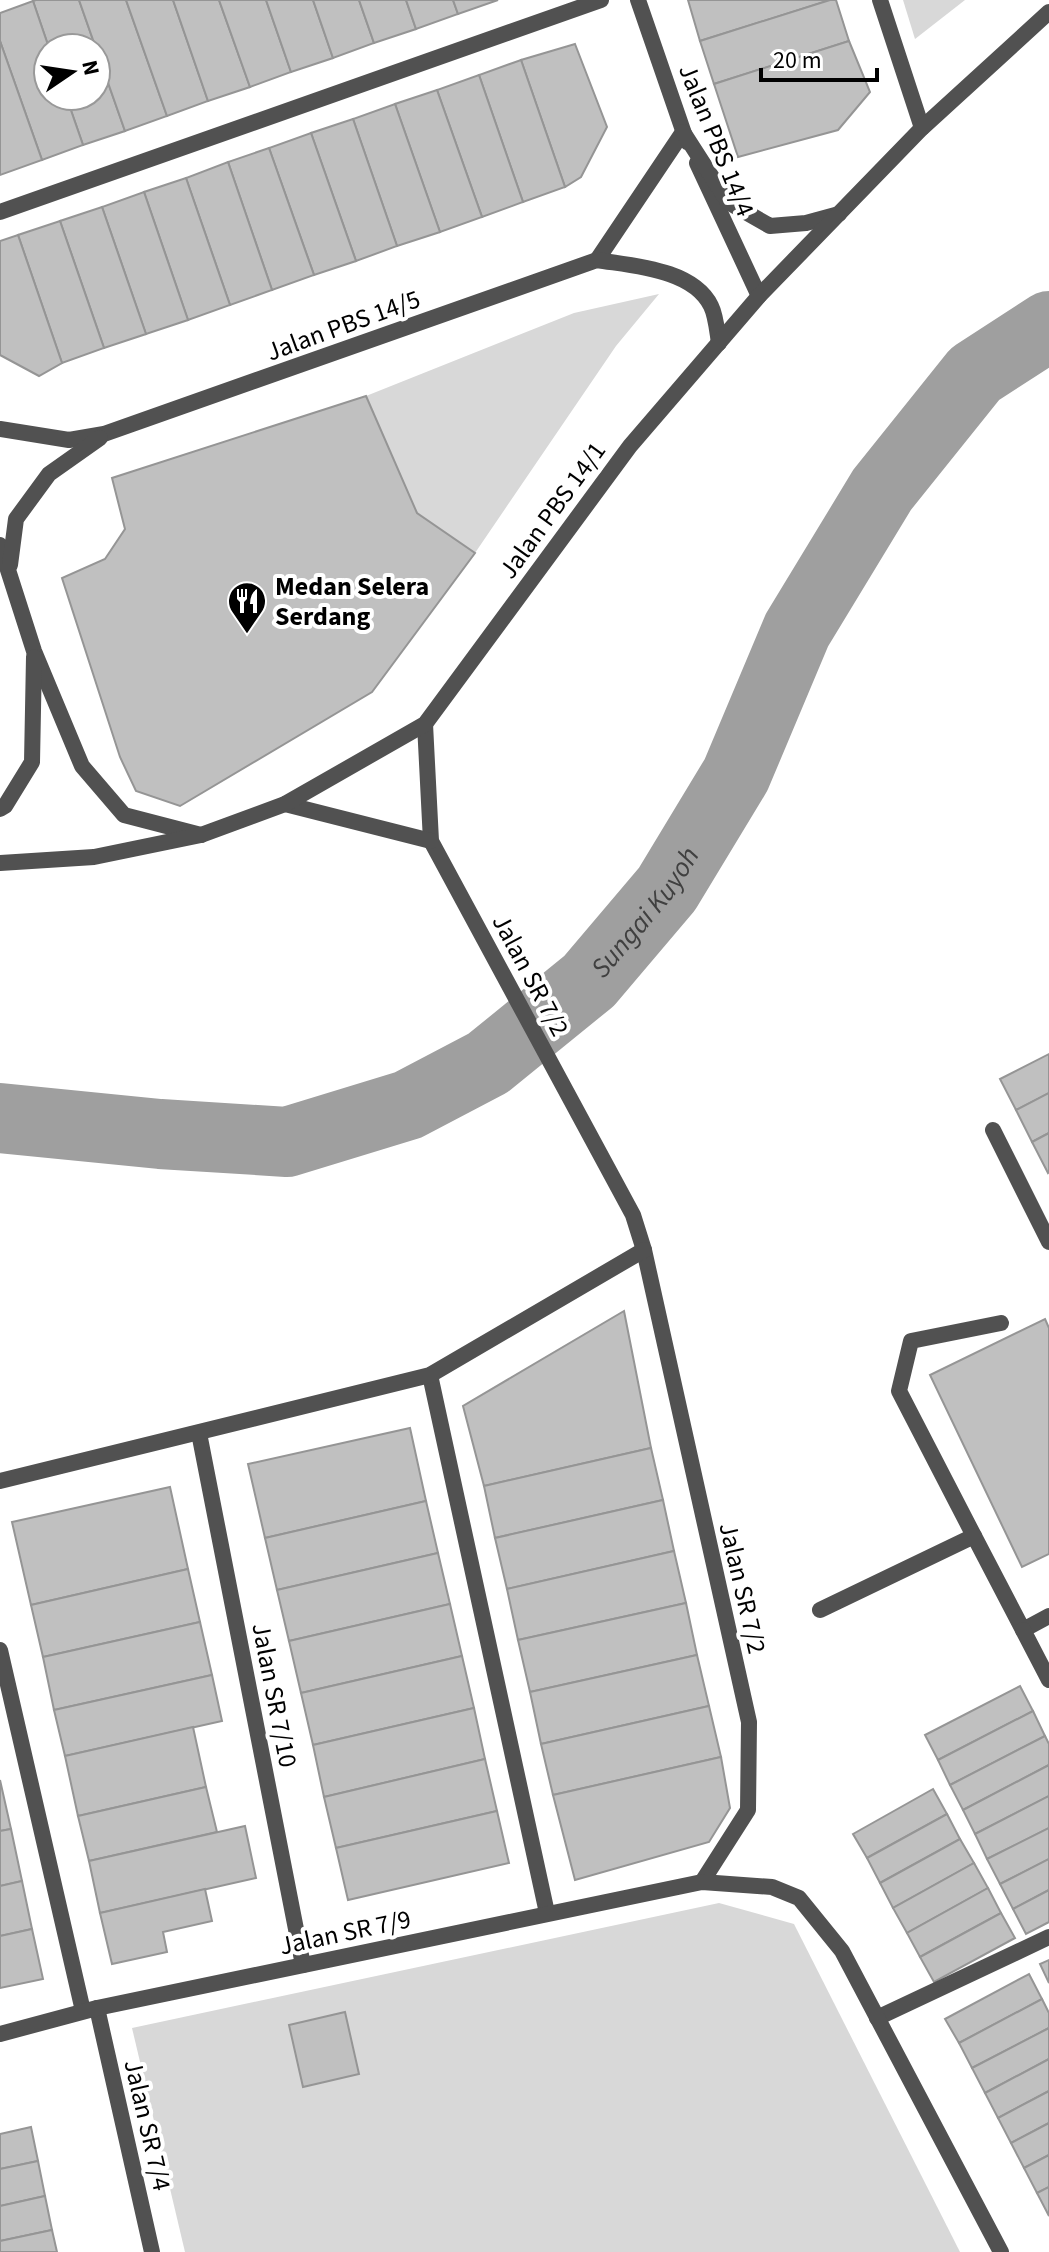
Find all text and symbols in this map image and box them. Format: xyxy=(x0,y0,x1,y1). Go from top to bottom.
north arrow xyxy=(32,32,112,112)
scale bar xyxy=(761,32,877,82)
text: 20 m xyxy=(773,43,822,78)
text: N xyxy=(73,57,108,78)
street label: Jalan PBS 14/4 xyxy=(669,58,764,222)
street label: Jalan PBS 14/5 xyxy=(261,280,425,370)
street label: Jalan PBS 14/1 xyxy=(490,434,615,586)
place label: Medan Selera Serdang xyxy=(275,568,429,635)
restaurant icon: Medan Selera Serdang xyxy=(226,580,268,635)
water label: Sungai Kuyoh xyxy=(581,839,709,987)
street label: Jalan SR 7/2 xyxy=(483,908,578,1043)
street label: Jalan SR 7/2 xyxy=(709,1519,776,1657)
street label: Jalan SR 7/10 xyxy=(242,1620,307,1771)
street label: Jalan SR 7/9 xyxy=(276,1901,414,1964)
street label: Jalan SR 7/4 xyxy=(114,2056,181,2194)

